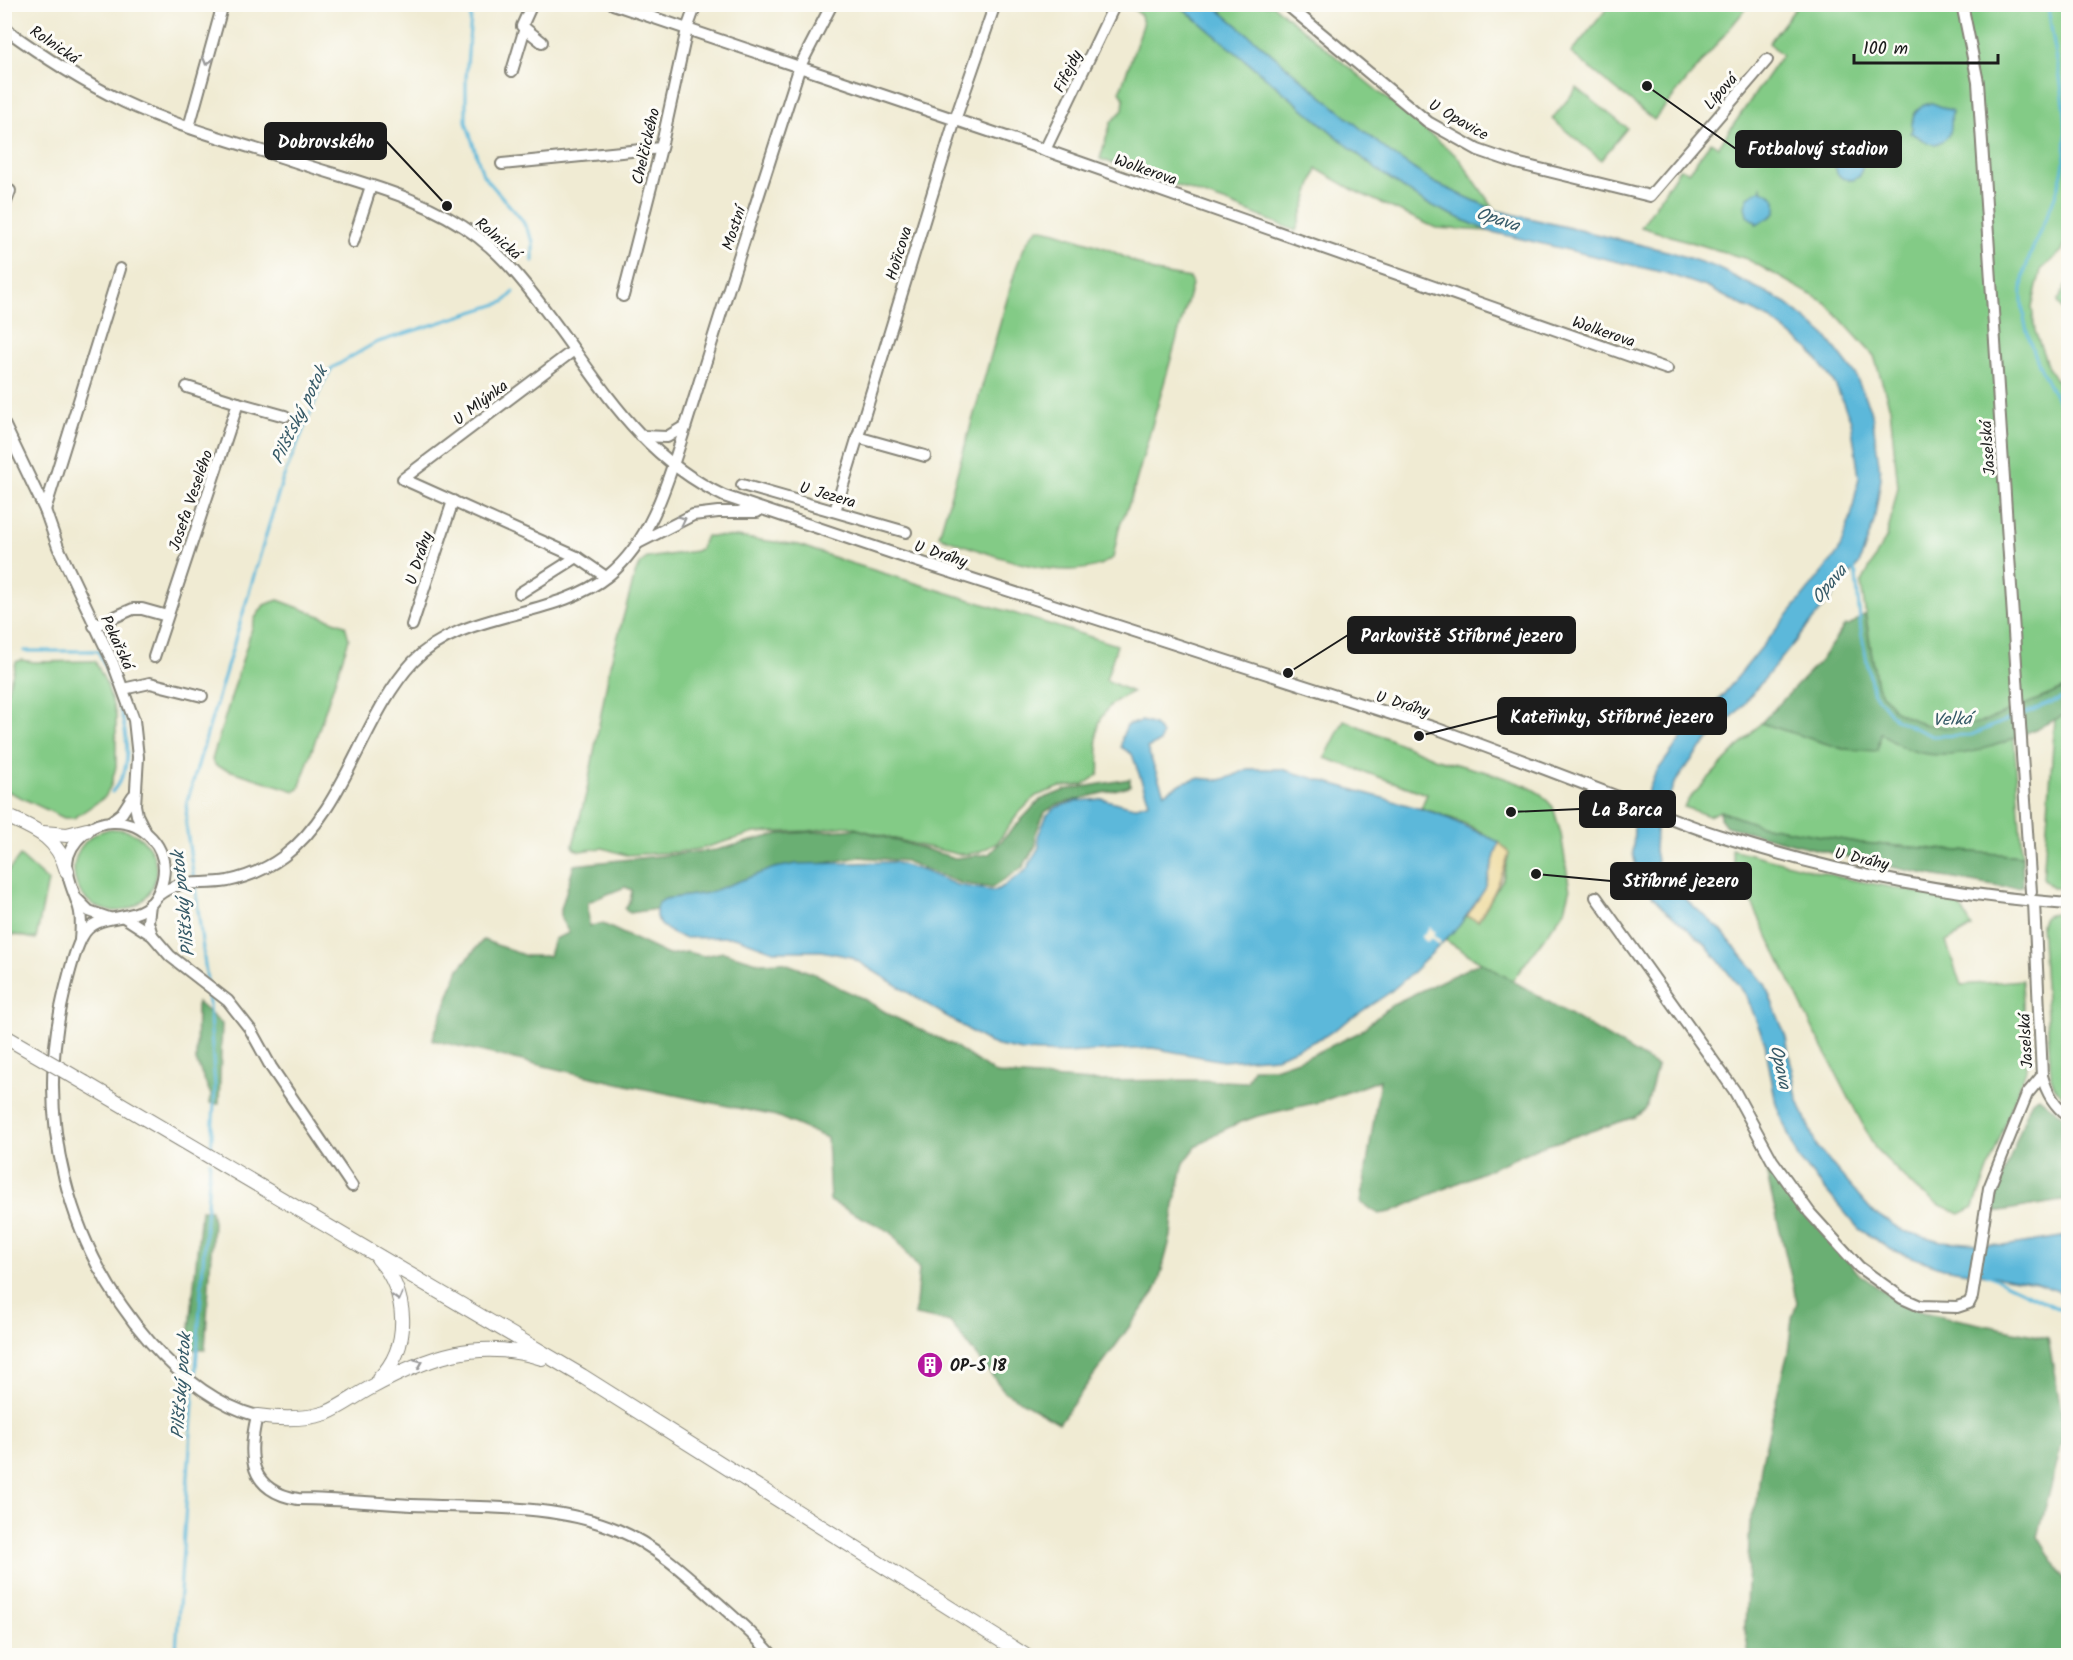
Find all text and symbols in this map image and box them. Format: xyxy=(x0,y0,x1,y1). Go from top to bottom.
street label: Rolnická xyxy=(24,19,85,72)
scale bar xyxy=(1854,27,1998,65)
text: 100 m xyxy=(1863,35,1908,64)
street label: Fifejdy xyxy=(1047,46,1090,97)
one-way arrow xyxy=(202,56,215,66)
street label: Lípová xyxy=(1698,67,1745,116)
street label: U Opavice xyxy=(1423,93,1493,148)
street label: Chelčického xyxy=(626,106,667,187)
callout: Dobrovského xyxy=(265,123,386,159)
text: Dobrovského xyxy=(278,129,374,158)
callout: Fotbalový stadion xyxy=(1736,131,1901,167)
text: Fotbalový stadion xyxy=(1748,136,1888,165)
street label: Wolkerova xyxy=(1111,148,1180,193)
water label: Opava xyxy=(1472,200,1524,242)
street label: Mostní xyxy=(716,201,754,254)
street label: Rolnická xyxy=(469,212,528,268)
street label: Hořicova xyxy=(879,223,920,284)
street label: Wolkerova xyxy=(1569,310,1638,355)
water label: Pilšťský potok xyxy=(264,359,338,470)
street label: U Mlýnka xyxy=(448,374,514,432)
street label: Jaselská xyxy=(1974,418,2003,476)
street label: Josefa Veselého xyxy=(162,447,220,554)
street label: U Jezera xyxy=(796,475,859,515)
one-way arrow xyxy=(675,516,686,528)
street label: U Dráhy xyxy=(399,528,440,589)
street label: U Dráhy xyxy=(910,534,971,575)
water label: Opava xyxy=(1805,558,1856,611)
street label: Pekařská xyxy=(93,611,141,675)
callout: Parkoviště Stříbrné jezero xyxy=(1348,617,1575,653)
text: Parkoviště Stříbrné jezero xyxy=(1361,623,1563,652)
street label: U Dráhy xyxy=(1372,684,1433,725)
callout: Kateřinky, Stříbrné jezero xyxy=(1498,698,1726,734)
text: Kateřinky, Stříbrné jezero xyxy=(1510,704,1714,733)
water label: Velká xyxy=(1932,705,1978,736)
callout: La Barca xyxy=(1580,791,1675,827)
text: La Barca xyxy=(1592,797,1662,826)
street label: U Dráhy xyxy=(1832,841,1892,878)
water label: Pilšťský potok xyxy=(164,847,204,958)
callout: Stříbrné jezero xyxy=(1611,863,1751,899)
text: Stříbrné jezero xyxy=(1623,868,1739,897)
street label: Jaselská xyxy=(2013,1011,2040,1069)
water label: Opava xyxy=(1761,1043,1799,1093)
one-way arrow xyxy=(391,1292,404,1302)
water label: Pilšťský potok xyxy=(164,1330,201,1440)
building icon: OP-S 18 xyxy=(915,1350,945,1380)
place label: OP-S 18 xyxy=(950,1354,1007,1379)
one-way arrow xyxy=(413,1358,424,1370)

